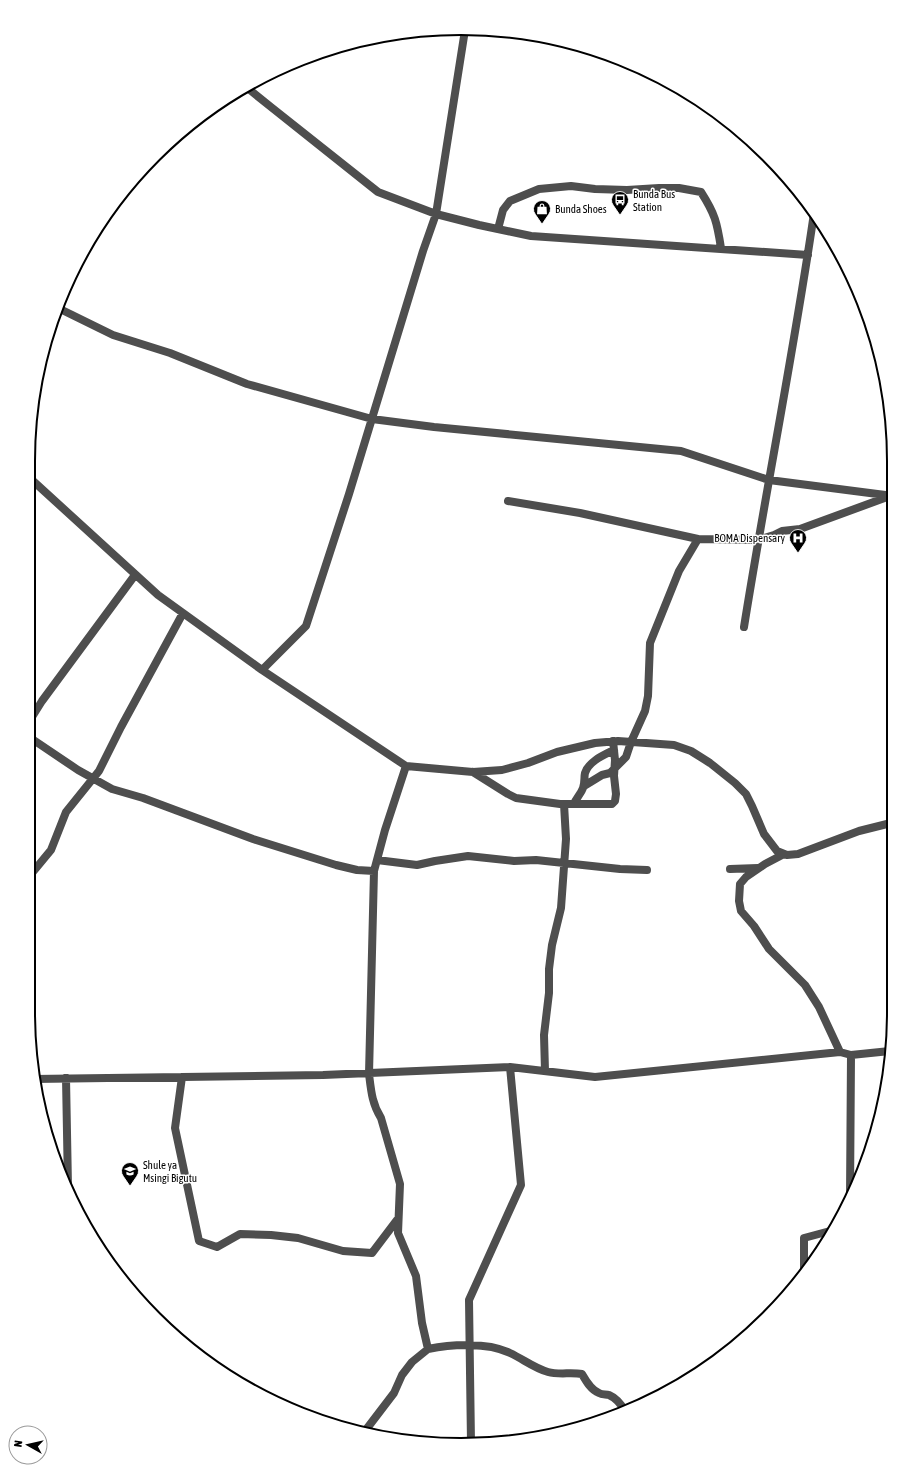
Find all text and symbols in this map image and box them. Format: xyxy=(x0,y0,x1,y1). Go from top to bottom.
place label: Bunda Bus Station xyxy=(633,188,675,213)
bus stop icon: Bunda Bus Station xyxy=(610,190,630,215)
shop icon: Bunda Shoes xyxy=(532,199,552,224)
place label: Bunda Shoes xyxy=(555,203,607,215)
hospital icon: BOMA Dispensary xyxy=(788,528,808,553)
place label: BOMA Dispensary xyxy=(714,532,785,544)
place label: Shule ya Msingi Bigutu xyxy=(143,1159,197,1184)
school or university icon: Shule ya Msingi Bigutu xyxy=(120,1161,140,1186)
north arrow xyxy=(8,1425,48,1465)
text: N xyxy=(12,1440,24,1448)

